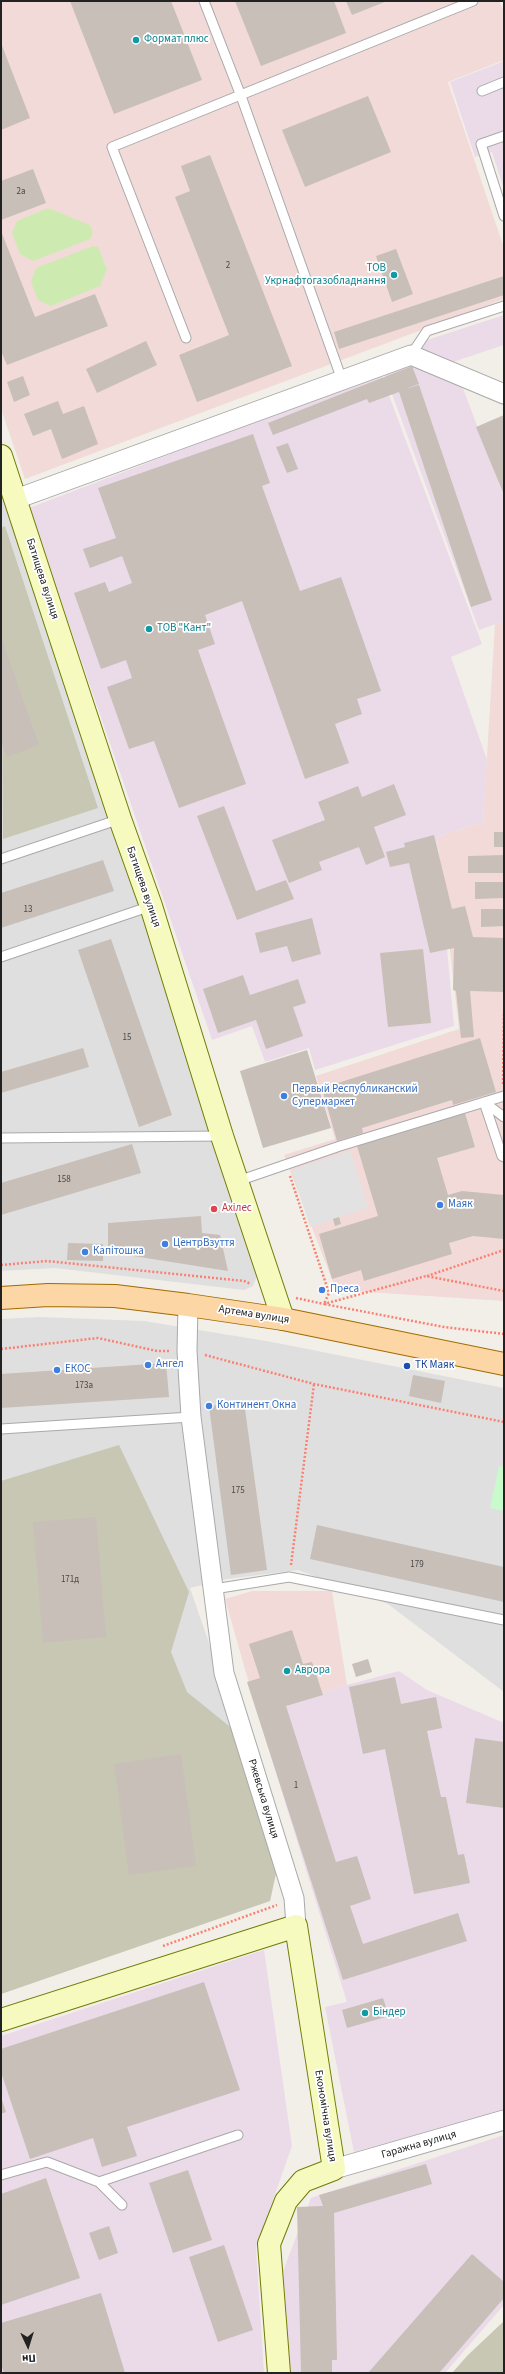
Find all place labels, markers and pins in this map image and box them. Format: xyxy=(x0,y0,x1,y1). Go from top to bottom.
place label: Формат плюс xyxy=(144,33,209,47)
marker: Формат плюс xyxy=(131,35,141,45)
place label: ТОВ Укрнафтогазобладнання xyxy=(265,262,386,288)
marker: ТОВ Укрнафтогазобладнання xyxy=(389,270,399,280)
place label: ТОВ "Кант" xyxy=(157,622,211,636)
marker: ТОВ "Кант" xyxy=(144,624,154,634)
place label: Первый Республиканский Супермаркет xyxy=(292,1083,418,1109)
marker: Первый Республиканский Супермаркет xyxy=(279,1091,289,1101)
place label: Маяк xyxy=(448,1198,473,1212)
marker: Маяк xyxy=(435,1200,445,1210)
place label: Ахілес xyxy=(222,1202,252,1216)
marker: Ахілес xyxy=(209,1204,219,1214)
place label: ЦентрВзуття xyxy=(173,1237,235,1251)
marker: ЦентрВзуття xyxy=(160,1239,170,1249)
place label: Капітошка xyxy=(93,1245,144,1259)
marker: Капітошка xyxy=(80,1247,90,1257)
place label: Преса xyxy=(330,1283,359,1297)
marker: Преса xyxy=(317,1285,327,1295)
place label: Ангел xyxy=(156,1358,184,1372)
place label: ТК Маяк xyxy=(415,1359,454,1373)
marker: Ангел xyxy=(143,1360,153,1370)
marker: ТК Маяк xyxy=(402,1361,412,1371)
place label: ЕКОС xyxy=(65,1363,91,1377)
marker: ЕКОС xyxy=(52,1365,62,1375)
place label: Континент Окна xyxy=(217,1399,296,1413)
marker: Континент Окна xyxy=(204,1401,214,1411)
place label: Аврора xyxy=(295,1664,330,1678)
marker: Аврора xyxy=(282,1666,292,1676)
place label: Біндер xyxy=(373,2006,406,2020)
marker: Біндер xyxy=(360,2008,370,2018)

